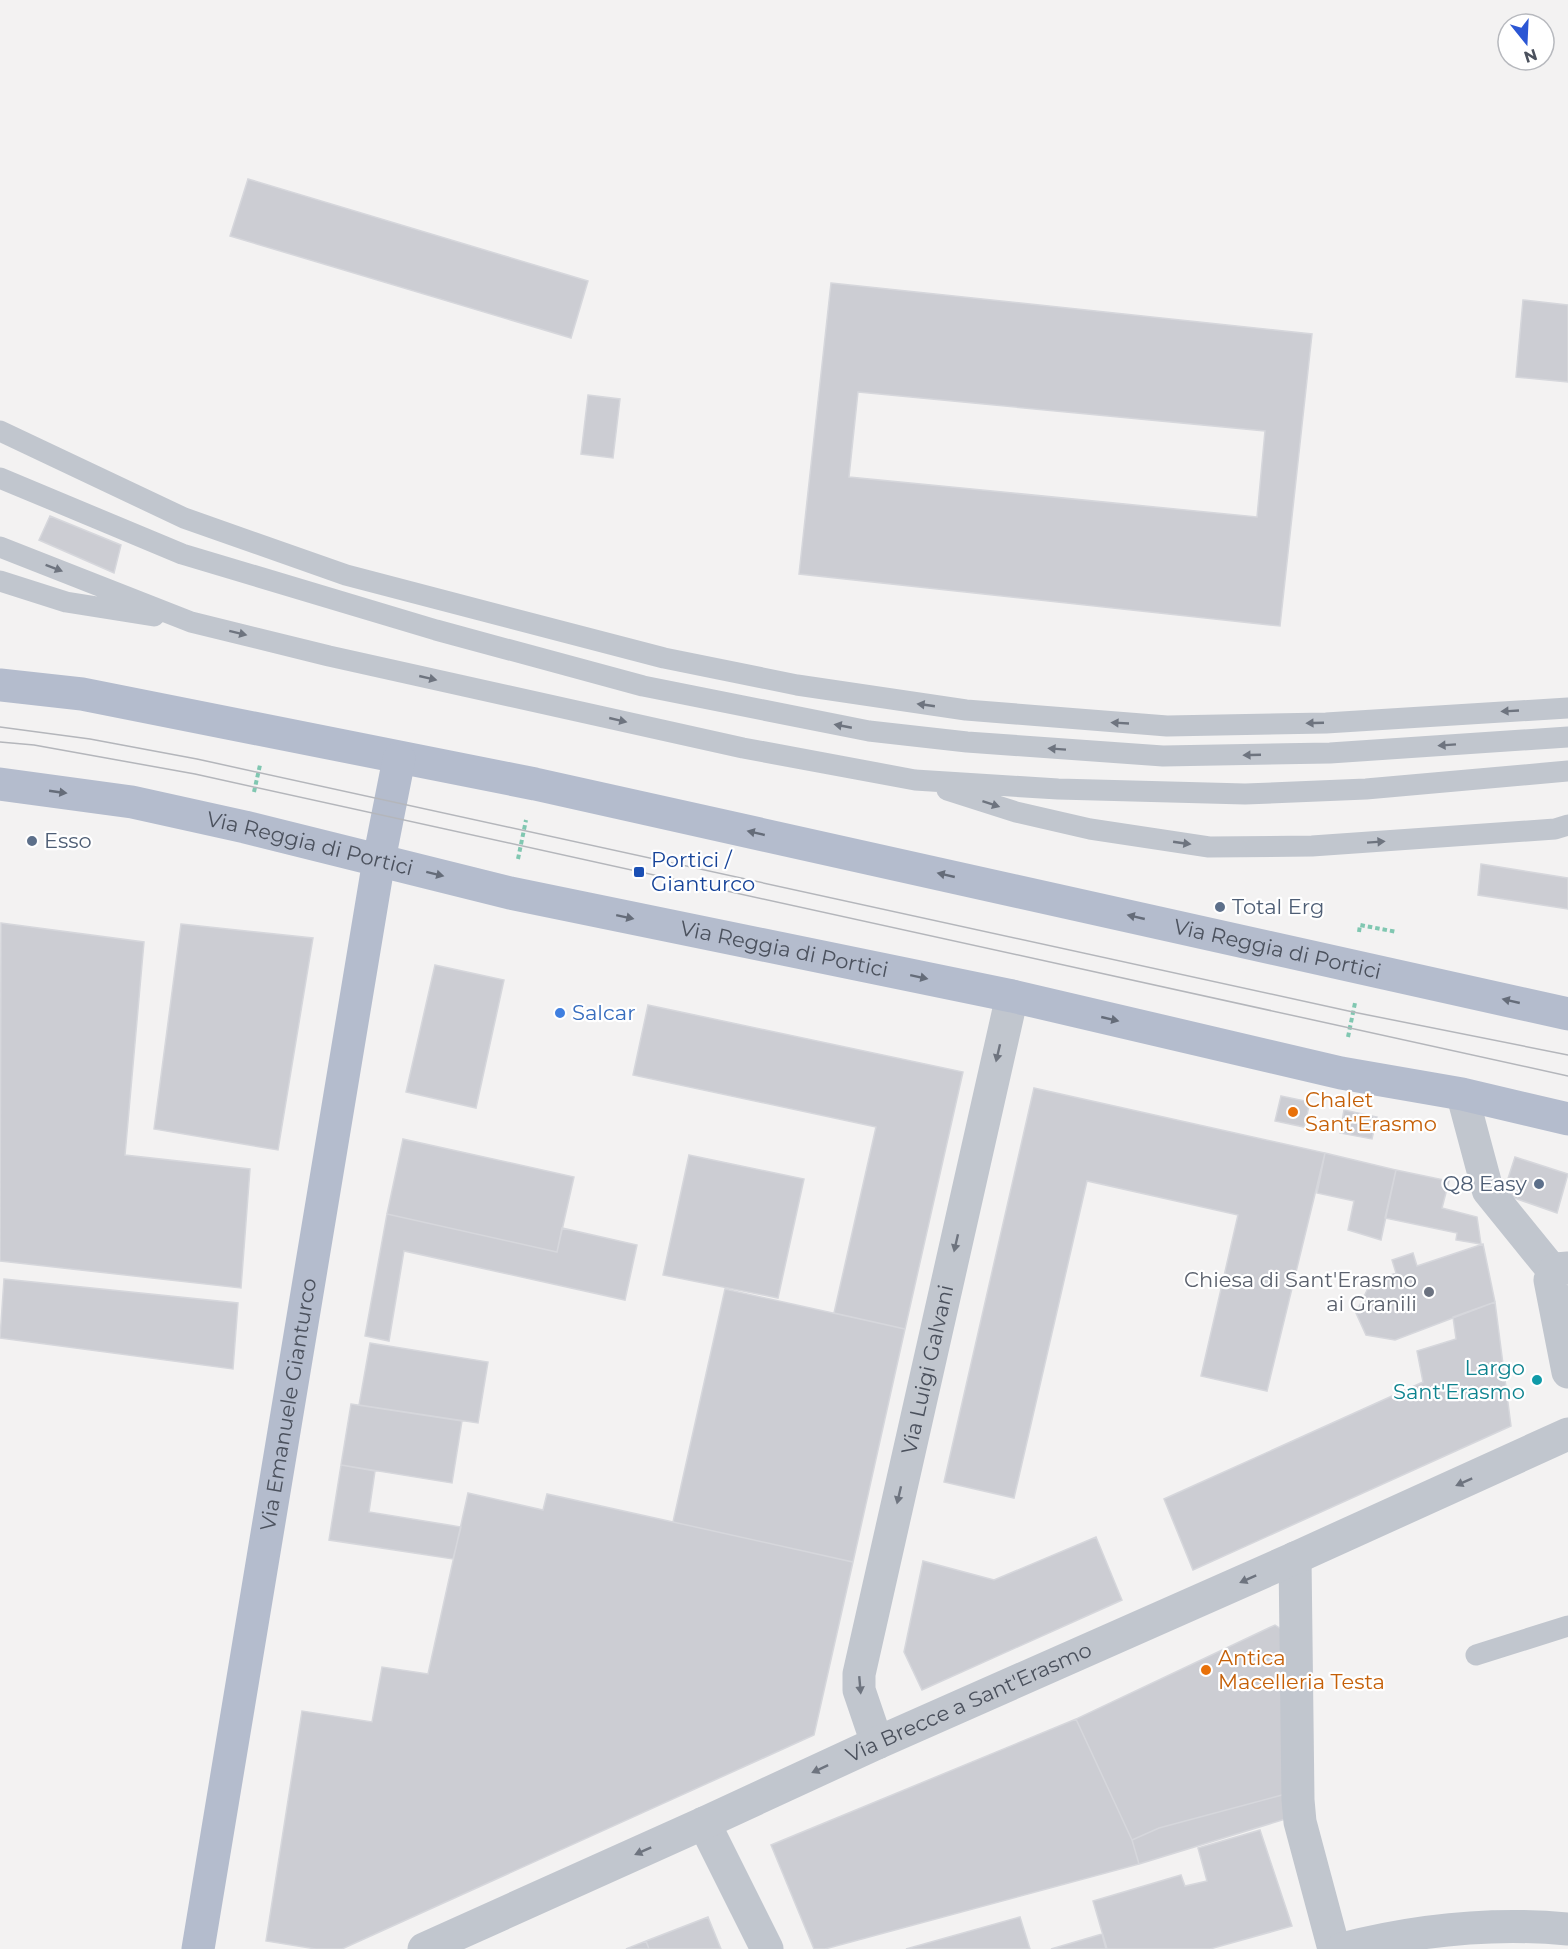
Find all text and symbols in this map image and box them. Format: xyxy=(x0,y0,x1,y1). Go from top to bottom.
north arrow xyxy=(1496,12,1556,72)
text: N xyxy=(1521,45,1540,67)
one-way arrow xyxy=(46,563,64,573)
one-way arrow xyxy=(229,629,247,639)
one-way arrow xyxy=(418,674,437,683)
one-way arrow xyxy=(916,700,935,709)
one-way arrow xyxy=(1500,707,1519,716)
one-way arrow xyxy=(609,716,627,726)
one-way arrow xyxy=(1111,718,1130,727)
one-way arrow xyxy=(1305,719,1324,728)
one-way arrow xyxy=(833,721,852,730)
one-way arrow xyxy=(1437,740,1456,749)
one-way arrow xyxy=(1048,744,1067,753)
one-way arrow xyxy=(1243,751,1262,760)
one-way arrow xyxy=(49,787,68,796)
one-way arrow xyxy=(982,800,1000,809)
street label: Via Reggia di Portici xyxy=(204,806,416,880)
one-way arrow xyxy=(746,827,765,837)
place label: Esso xyxy=(44,828,92,853)
marker: Esso xyxy=(25,834,39,848)
one-way arrow xyxy=(1367,837,1386,846)
one-way arrow xyxy=(1172,838,1191,847)
place label: Portici / Gianturco xyxy=(651,847,755,896)
marker: Portici / Gianturco xyxy=(632,865,646,879)
one-way arrow xyxy=(426,870,444,880)
one-way arrow xyxy=(936,870,955,879)
place label: Total Erg xyxy=(1232,894,1324,919)
marker: Total Erg xyxy=(1213,900,1227,914)
one-way arrow xyxy=(1127,912,1145,922)
one-way arrow xyxy=(616,913,635,922)
street label: Via Reggia di Portici xyxy=(1172,914,1384,984)
street label: Via Reggia di Portici xyxy=(678,915,891,982)
one-way arrow xyxy=(910,973,929,982)
one-way arrow xyxy=(1502,996,1520,1006)
place label: Salcar xyxy=(572,1000,636,1025)
marker: Salcar xyxy=(553,1006,567,1020)
one-way arrow xyxy=(1101,1014,1119,1024)
one-way arrow xyxy=(993,1044,1003,1062)
place label: Chalet Sant'Erasmo xyxy=(1305,1087,1437,1136)
marker: Chalet Sant'Erasmo xyxy=(1286,1105,1300,1119)
place label: Q8 Easy xyxy=(1443,1171,1528,1196)
marker: Q8 Easy xyxy=(1532,1177,1546,1191)
one-way arrow xyxy=(950,1234,960,1253)
place label: Chiesa di Sant'Erasmo ai Granili xyxy=(1184,1267,1417,1316)
street label: Via Emanuele Gianturco xyxy=(255,1276,321,1532)
street label: Via Luigi Galvani xyxy=(896,1282,958,1457)
marker: Chiesa di Sant'Erasmo ai Granili xyxy=(1422,1285,1436,1299)
place label: Largo Sant'Erasmo xyxy=(1393,1355,1525,1404)
marker: Largo Sant'Erasmo xyxy=(1530,1373,1544,1387)
one-way arrow xyxy=(1454,1477,1472,1487)
one-way arrow xyxy=(894,1486,903,1505)
one-way arrow xyxy=(1238,1574,1256,1584)
street label: Via Brecce a Sant'Erasmo xyxy=(842,1637,1095,1768)
place label: Antica Macelleria Testa xyxy=(1218,1645,1385,1694)
marker: Antica Macelleria Testa xyxy=(1199,1663,1213,1677)
one-way arrow xyxy=(855,1676,865,1695)
one-way arrow xyxy=(811,1765,828,1774)
one-way arrow xyxy=(633,1846,651,1856)

